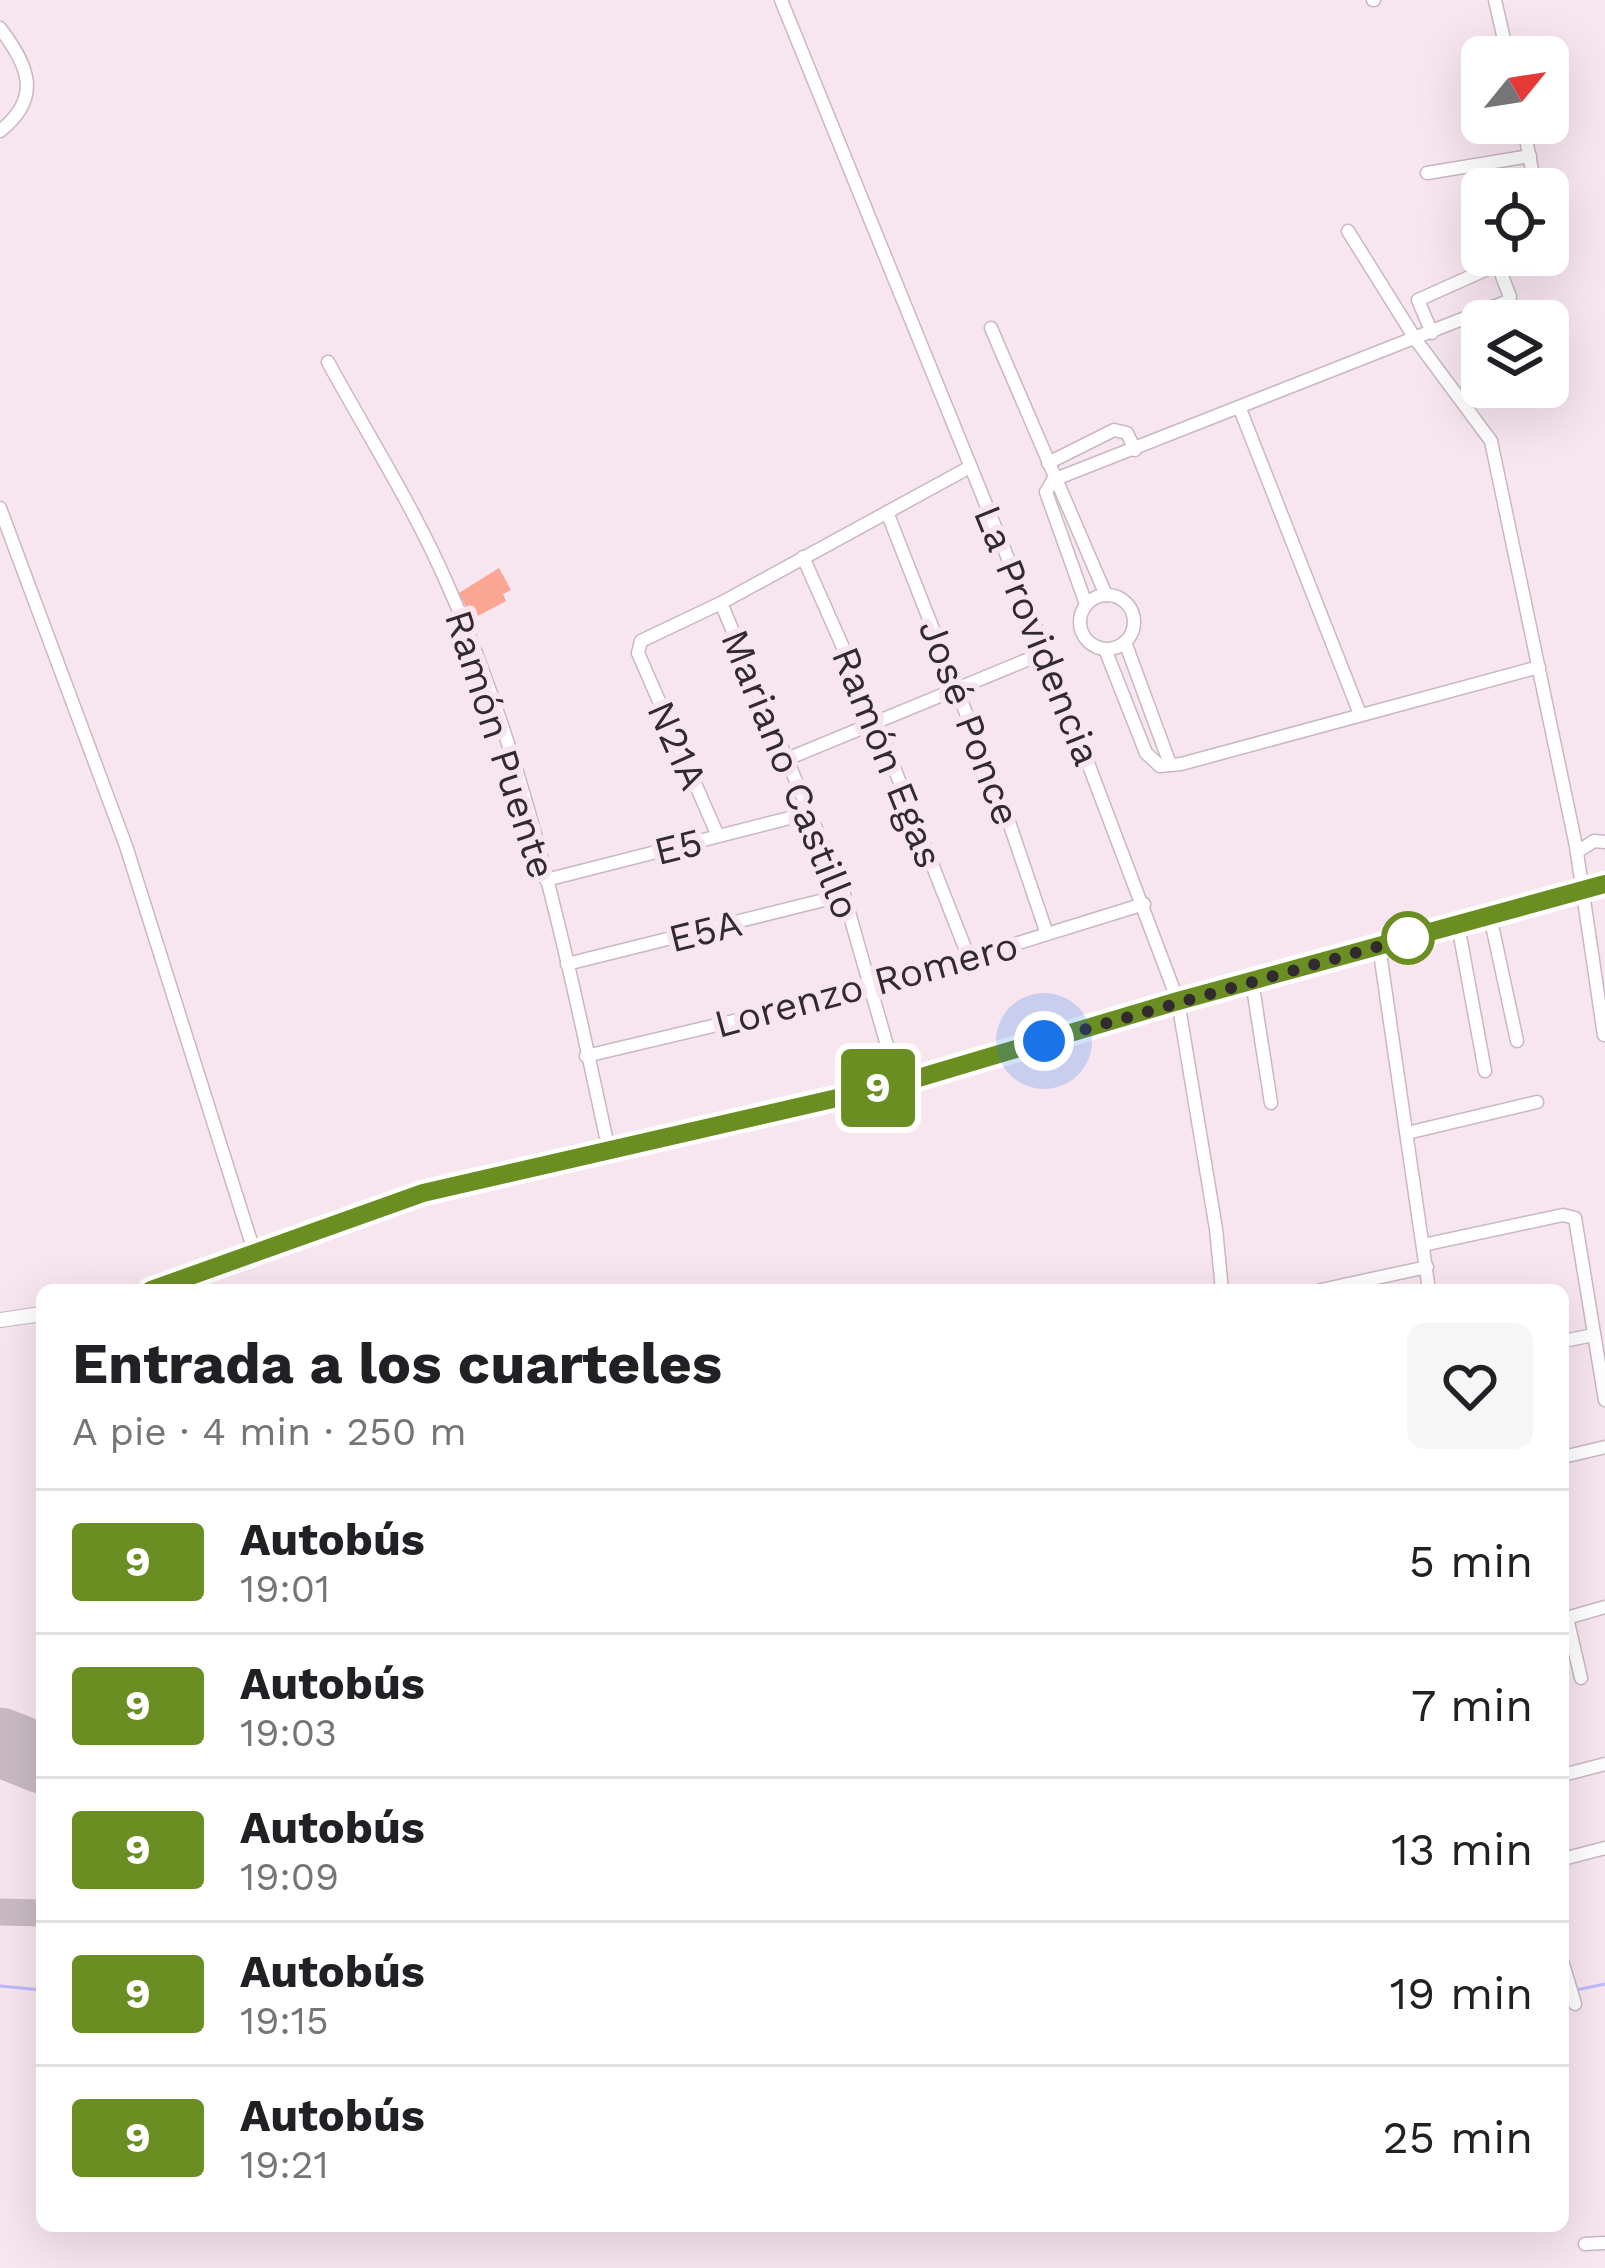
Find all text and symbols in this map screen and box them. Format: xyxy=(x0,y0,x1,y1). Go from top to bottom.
north arrow xyxy=(1461,36,1569,144)
map controls xyxy=(1461,36,1569,408)
button: locate xyxy=(1461,168,1569,276)
button: layers xyxy=(1461,300,1569,408)
street label: La Providencia xyxy=(965,499,1110,772)
street label: Ramón Puente xyxy=(436,604,565,884)
street label: José Ponce xyxy=(910,613,1029,831)
street label: Mariano Castillo xyxy=(712,623,869,925)
street label: Ramón Egas xyxy=(823,640,952,874)
street label: N21A xyxy=(638,694,717,797)
street label: E5 xyxy=(650,819,707,874)
street label: E5A xyxy=(664,900,746,961)
unlabelled marker xyxy=(1383,913,1433,963)
street label: Lorenzo Romero xyxy=(709,922,1023,1047)
your location xyxy=(1014,1011,1074,1071)
line badge: 9 xyxy=(839,1049,917,1127)
text: 9 xyxy=(865,1063,891,1112)
button: heart xyxy=(1407,1323,1533,1449)
text: Entrada a los cuarteles xyxy=(72,1330,722,1397)
text: A pie · 4 min · 250 m xyxy=(72,1409,467,1454)
text: Autobús xyxy=(240,1513,425,1566)
text: 5 min xyxy=(1409,1535,1533,1588)
text: 9 xyxy=(125,1537,151,1586)
text: 19:01 xyxy=(240,1566,330,1611)
text: Autobús xyxy=(240,1657,425,1710)
text: 7 min xyxy=(1411,1679,1533,1732)
text: 9 xyxy=(125,1681,151,1730)
text: 19:03 xyxy=(240,1710,337,1755)
text: Autobús xyxy=(240,1801,425,1854)
text: 13 min xyxy=(1391,1823,1533,1876)
text: 9 xyxy=(125,1825,151,1874)
text: 19:09 xyxy=(240,1854,339,1899)
text: Autobús xyxy=(240,1945,425,1998)
text: 19 min xyxy=(1390,1967,1533,2020)
text: 9 xyxy=(125,1969,151,2018)
text: 19:15 xyxy=(240,1998,329,2043)
text: Autobús xyxy=(240,2089,425,2142)
text: 25 min xyxy=(1383,2111,1533,2164)
text: 9 xyxy=(125,2113,151,2162)
text: 19:21 xyxy=(240,2142,329,2187)

